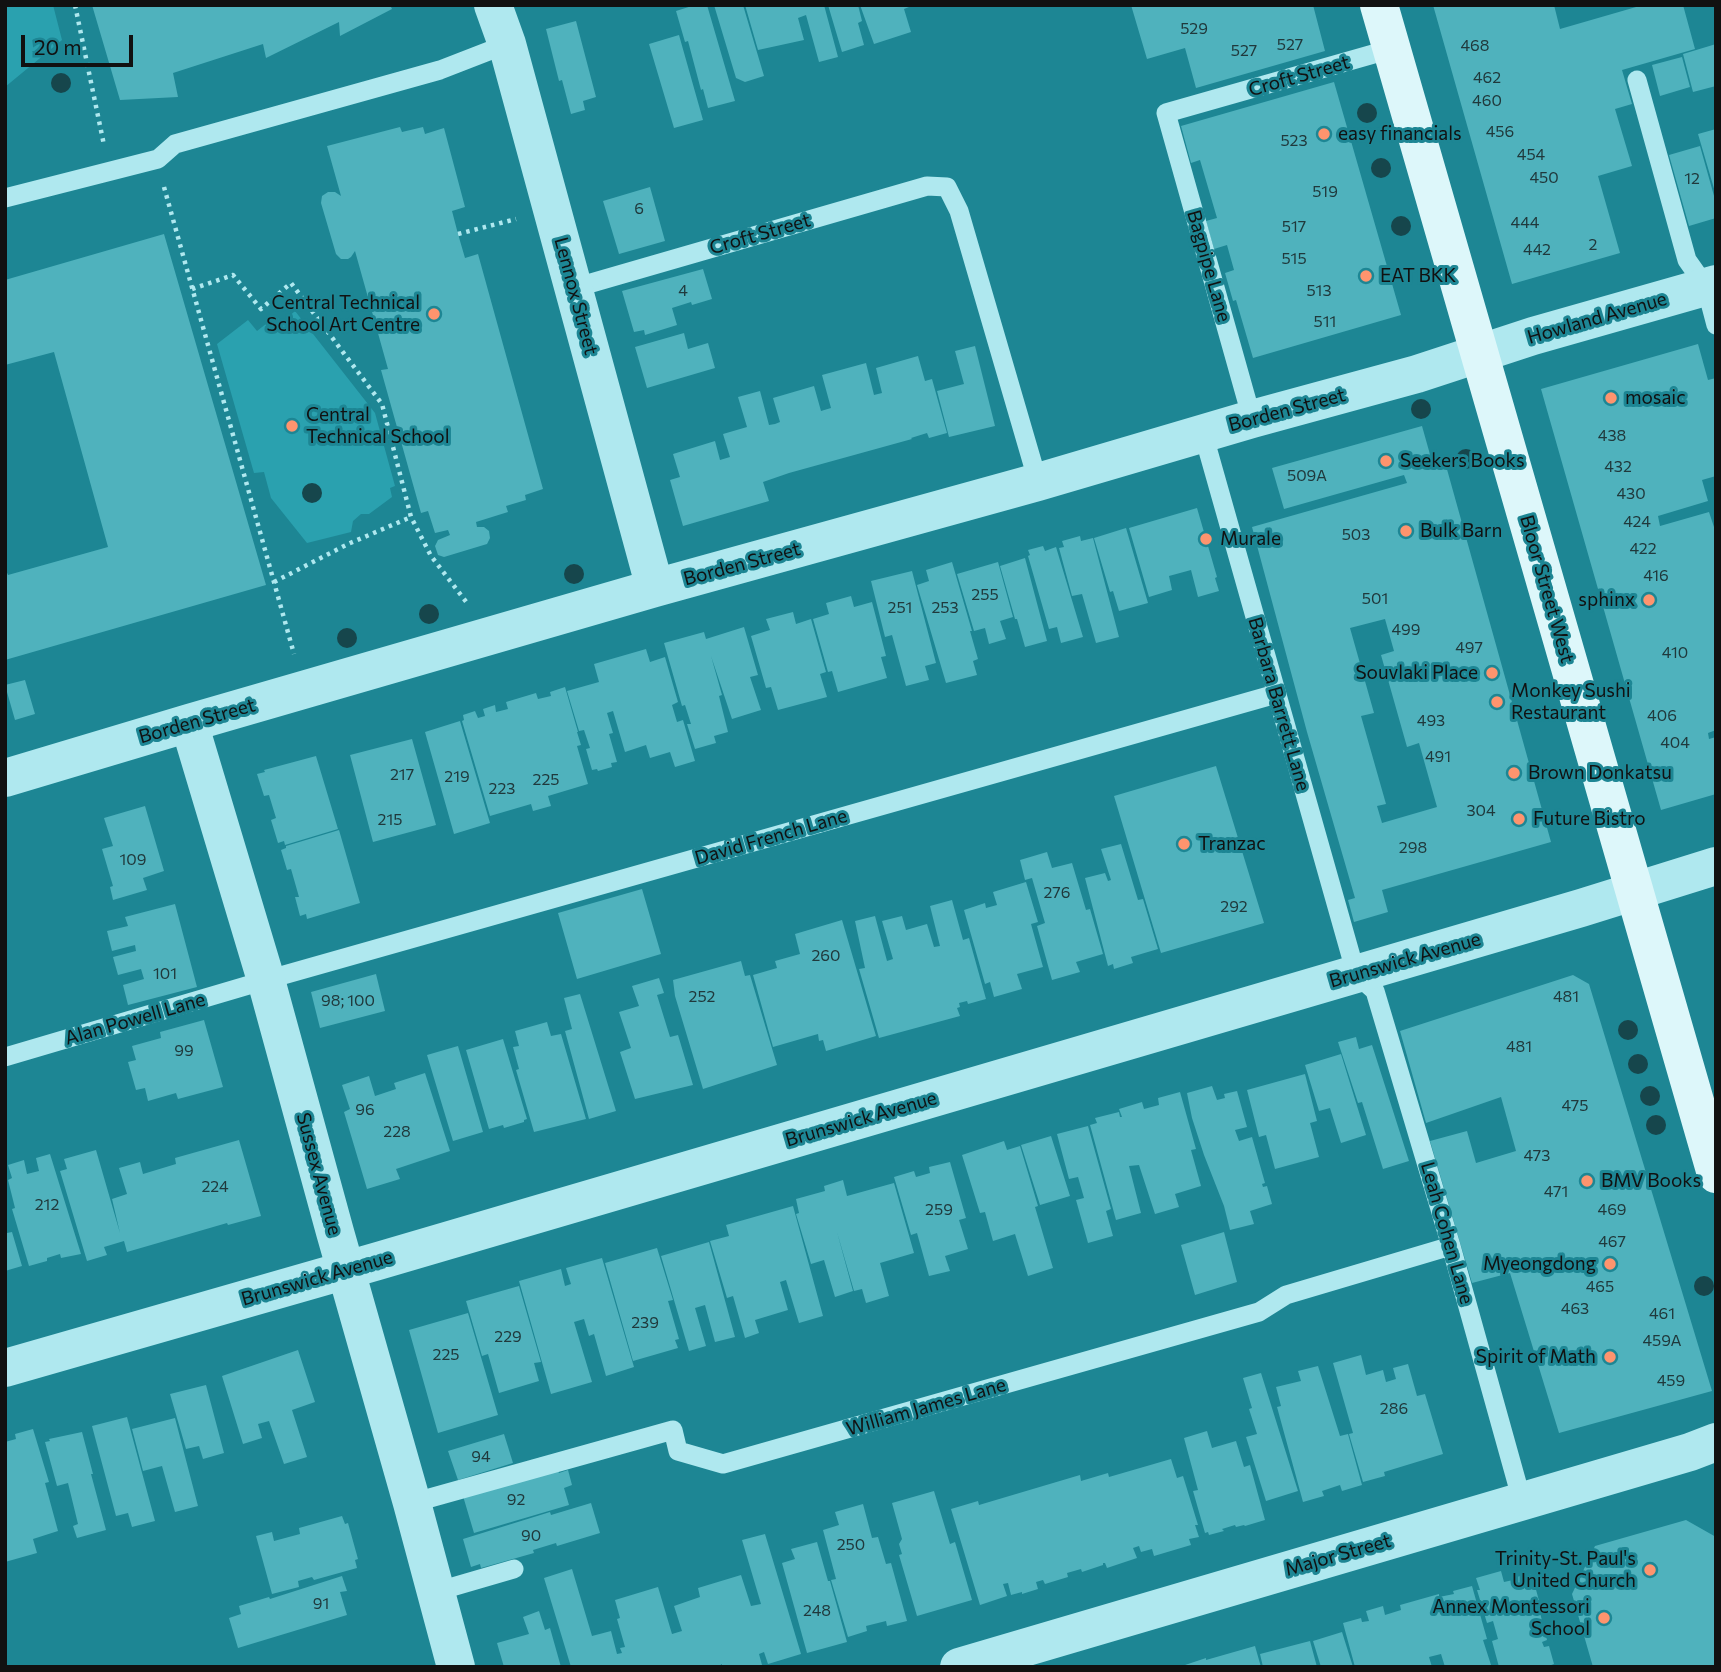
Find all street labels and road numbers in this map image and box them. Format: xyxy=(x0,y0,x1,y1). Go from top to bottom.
street label: Croft Street xyxy=(1246,51,1352,101)
street label: Bagpipe Lane xyxy=(1182,207,1236,325)
street label: Croft Street xyxy=(707,209,813,259)
street label: Lennox Street xyxy=(549,235,603,357)
street label: Howland Avenue xyxy=(1525,287,1669,349)
street label: Borden Street xyxy=(1226,383,1348,437)
street label: Bloor Street West xyxy=(1515,512,1579,666)
street label: Borden Street xyxy=(681,537,803,591)
street label: Barbara Barrett Lane xyxy=(1243,614,1315,794)
street label: Borden Street xyxy=(136,693,258,749)
street label: David French Lane xyxy=(692,804,850,870)
street label: Brunswick Avenue xyxy=(1327,927,1483,993)
street label: Alan Powell Lane xyxy=(62,988,208,1050)
street label: Brunswick Avenue xyxy=(783,1086,939,1152)
street label: Sussex Avenue xyxy=(292,1110,346,1238)
street label: Leah Cohen Lane xyxy=(1416,1159,1478,1307)
street label: Brunswick Avenue xyxy=(239,1245,395,1311)
street label: William James Lane xyxy=(844,1373,1008,1441)
street label: Major Street xyxy=(1282,1529,1394,1581)

